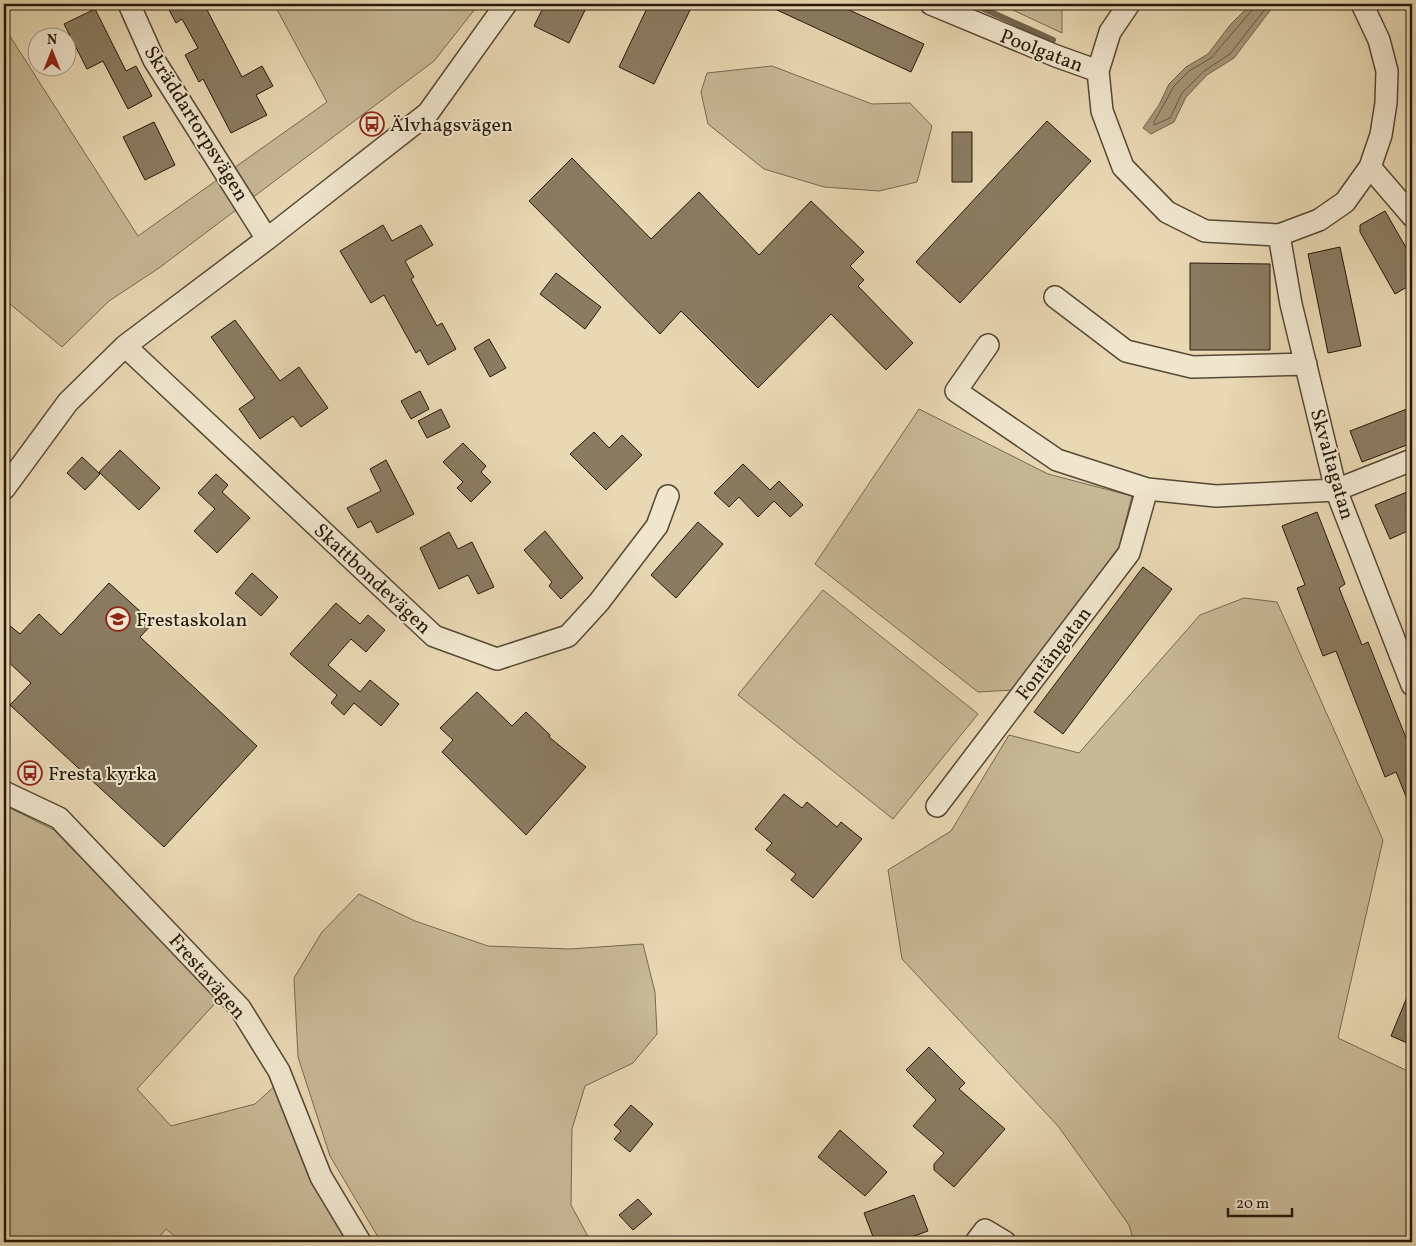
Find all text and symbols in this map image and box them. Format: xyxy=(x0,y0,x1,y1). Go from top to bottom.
street label: Poolgatan xyxy=(996,23,1087,81)
north arrow xyxy=(28,28,78,78)
text: N xyxy=(47,31,57,50)
street label: Skräddartorpsvägen xyxy=(136,41,255,207)
bus stop icon: Älvhagsvägen xyxy=(359,111,385,137)
place label: Älvhagsvägen xyxy=(390,112,513,140)
street label: Skvaltagatan xyxy=(1302,406,1360,523)
street label: Skattbondevägen xyxy=(307,517,437,641)
street label: Fontängatan xyxy=(1010,602,1099,707)
school or university icon: Frestaskolan xyxy=(105,606,131,632)
place label: Frestaskolan xyxy=(136,607,248,635)
bus stop icon: Fresta kyrka xyxy=(17,760,43,786)
place label: Fresta kyrka xyxy=(48,761,157,789)
street label: Frestavägen xyxy=(161,928,252,1026)
scale bar xyxy=(1228,1186,1292,1218)
text: 20 m xyxy=(1236,1194,1269,1215)

